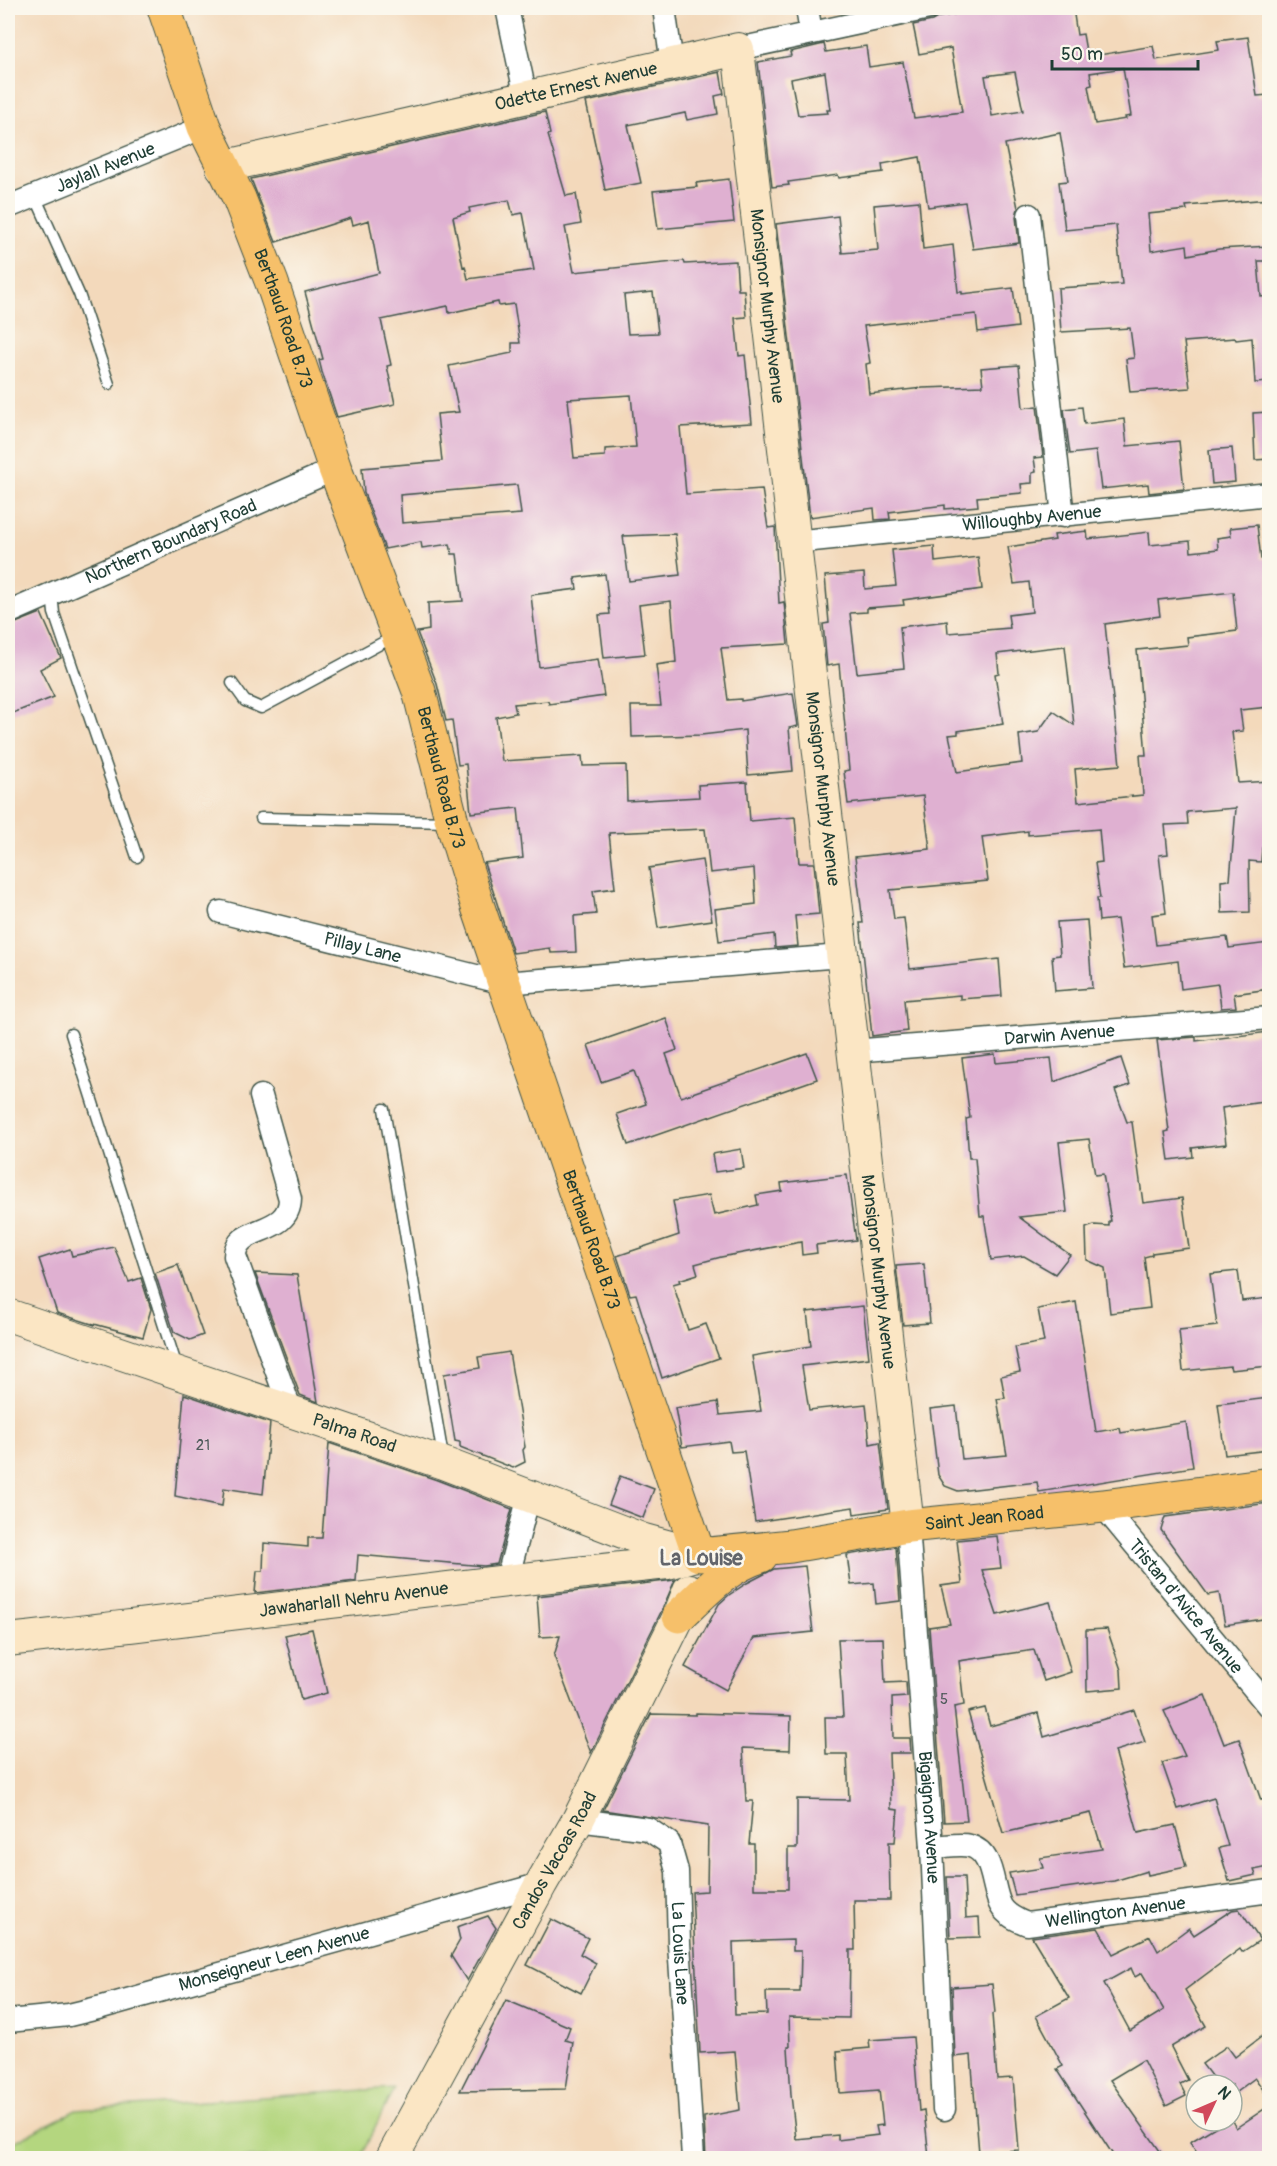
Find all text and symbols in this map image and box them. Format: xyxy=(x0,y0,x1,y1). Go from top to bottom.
scale bar xyxy=(1052,33,1198,71)
text: 50 m xyxy=(1061,43,1103,66)
street label: Odette Ernest Avenue xyxy=(492,57,660,116)
street label: Jaylall Avenue xyxy=(52,137,159,198)
street label: Monsignor Murphy Avenue xyxy=(744,208,790,405)
street label: Berthaud Road B.73 xyxy=(248,246,318,391)
street label: Northern Boundary Road xyxy=(82,494,260,590)
street label: Willoughby Avenue xyxy=(961,500,1102,537)
street label: Monsignor Murphy Avenue xyxy=(800,690,845,887)
street label: Berthaud Road B.73 xyxy=(411,704,470,852)
street label: Pillay Lane xyxy=(321,927,404,969)
street label: Darwin Avenue xyxy=(1003,1019,1116,1051)
street label: Berthaud Road B.73 xyxy=(557,1167,625,1313)
street label: Monsignor Murphy Avenue xyxy=(856,1173,901,1370)
street label: Palma Road xyxy=(309,1408,399,1458)
house number: 21 xyxy=(196,1436,210,1455)
street label: Saint Jean Road xyxy=(923,1501,1045,1536)
street label: Tristan d'Avice Avenue xyxy=(1123,1534,1248,1679)
district label: La Louise xyxy=(659,1545,743,1572)
street label: Jawaharlall Nehru Avenue xyxy=(258,1577,450,1623)
house number: 5 xyxy=(940,1690,948,1709)
street label: Bigaignon Avenue xyxy=(913,1750,945,1884)
street label: Candos Vacoas Road xyxy=(507,1788,602,1934)
street label: Wellington Avenue xyxy=(1044,1892,1187,1933)
street label: La Louis Lane xyxy=(666,1901,694,2006)
street label: Monseigneur Leen Avenue xyxy=(176,1922,372,1997)
north arrow xyxy=(1184,2073,1244,2133)
text: N xyxy=(1213,2082,1235,2104)

